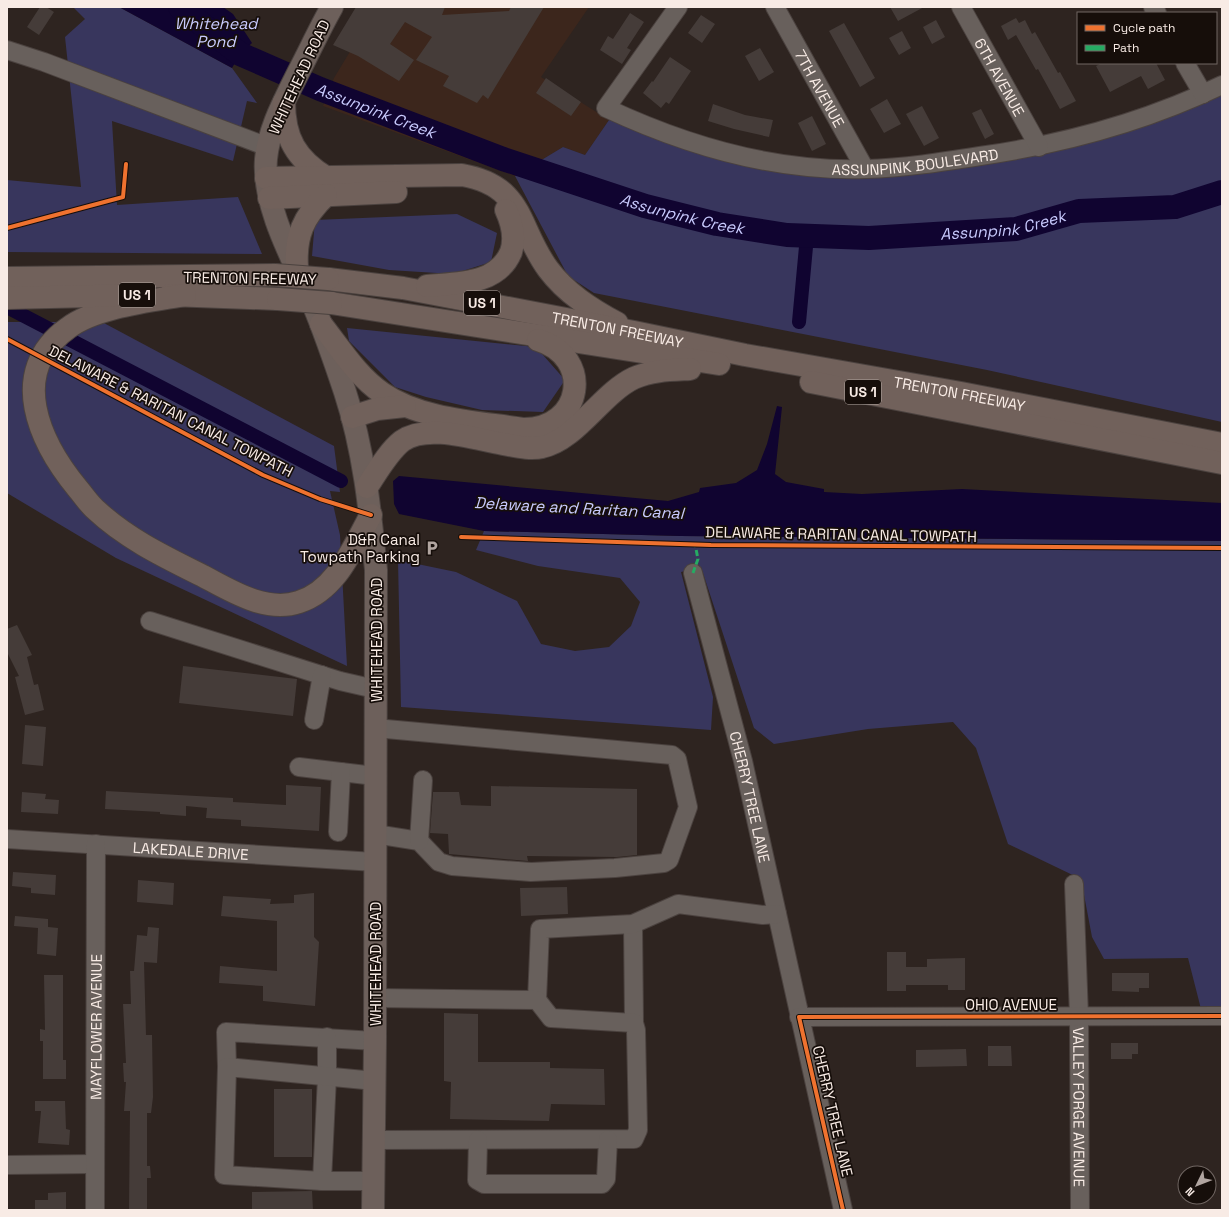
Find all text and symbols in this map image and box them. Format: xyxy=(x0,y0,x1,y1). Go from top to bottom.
legend xyxy=(1077,12,1217,64)
water label: Whitehead Pond xyxy=(175,13,259,52)
street label: WHITEHEAD ROAD xyxy=(264,17,334,137)
text: Cycle path xyxy=(1113,20,1175,36)
street label: 6TH AVENUE xyxy=(971,35,1029,119)
text: Path xyxy=(1113,40,1139,56)
street label: 7TH AVENUE xyxy=(791,46,849,130)
water label: Assunpink Creek xyxy=(312,78,441,144)
street label: ASSUNPINK BOULEVARD xyxy=(831,144,1000,179)
water label: Assunpink Creek xyxy=(617,188,748,239)
water label: Assunpink Creek xyxy=(940,204,1070,244)
street label: TRENTON FREEWAY xyxy=(183,267,317,289)
road number: US 1 xyxy=(119,283,155,307)
road number: US 1 xyxy=(464,291,500,315)
street label: TRENTON FREEWAY xyxy=(550,307,685,351)
street label: DELAWARE & RARITAN CANAL TOWPATH xyxy=(46,341,296,481)
street label: TRENTON FREEWAY xyxy=(892,372,1027,415)
road number: US 1 xyxy=(845,380,881,404)
water label: Delaware and Raritan Canal xyxy=(474,492,686,524)
street label: DELAWARE & RARITAN CANAL TOWPATH xyxy=(705,522,977,546)
place label: D&R Canal Towpath Parking xyxy=(300,530,420,566)
parking icon: D&R Canal Towpath Parking xyxy=(423,539,441,557)
street label: WHITEHEAD ROAD xyxy=(367,578,386,702)
street label: CHERRY TREE LANE xyxy=(726,729,775,864)
street label: LAKEDALE DRIVE xyxy=(132,837,249,864)
street label: WHITEHEAD ROAD xyxy=(366,902,385,1026)
street label: MAYFLOWER AVENUE xyxy=(86,954,105,1100)
street label: OHIO AVENUE xyxy=(965,995,1057,1014)
street label: VALLEY FORGE AVENUE xyxy=(1070,1027,1089,1187)
street label: CHERRY TREE LANE xyxy=(809,1044,857,1178)
north arrow xyxy=(1177,1165,1217,1205)
text: N xyxy=(1182,1184,1197,1199)

